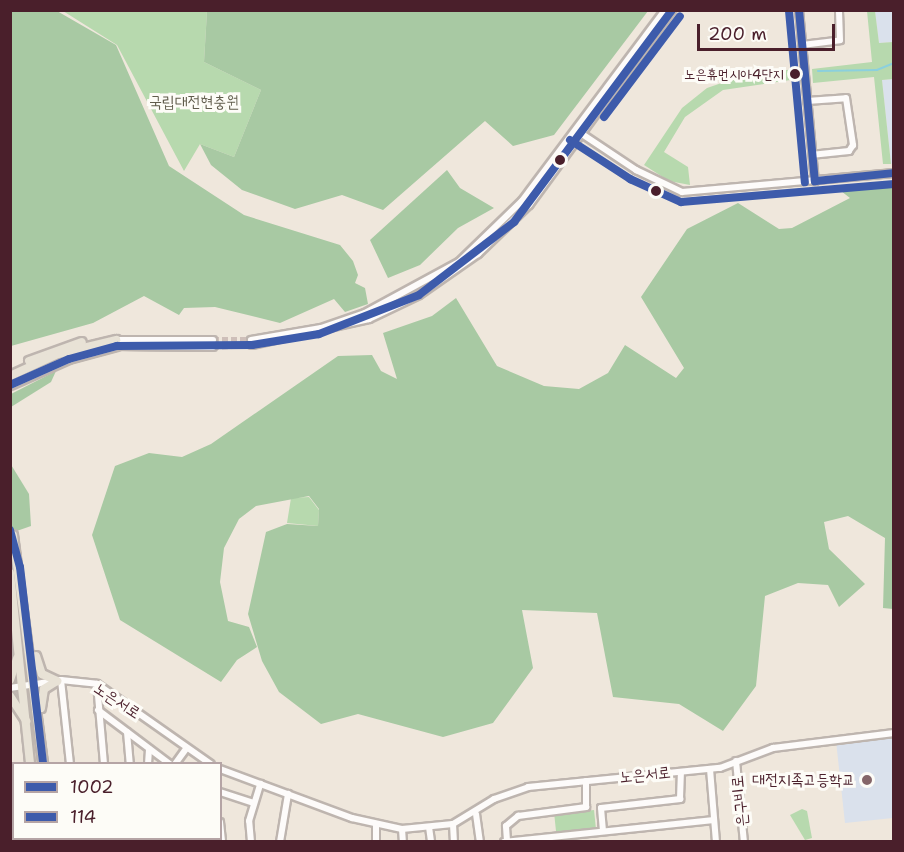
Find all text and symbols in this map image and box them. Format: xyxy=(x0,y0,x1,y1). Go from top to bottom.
scale bar xyxy=(700,12,838,50)
text: 200 m xyxy=(708,22,767,46)
place label: 노은휴먼시아4단지 xyxy=(684,66,784,82)
marker: 노은휴먼시아4단지 xyxy=(789,68,801,80)
park label: 국립대전현충원 xyxy=(149,92,239,112)
unlabelled marker xyxy=(554,154,566,166)
unlabelled marker xyxy=(650,185,662,197)
street label: 노은서로 xyxy=(90,679,144,723)
legend xyxy=(12,762,222,840)
street label: 노은서로 xyxy=(618,763,672,787)
place label: 대전지족고등학교 xyxy=(752,770,855,790)
marker: 대전지족고등학교 xyxy=(860,773,874,787)
street label: 은구비로 xyxy=(728,774,752,828)
text: 1002 xyxy=(70,775,114,799)
text: 114 xyxy=(70,805,96,829)

